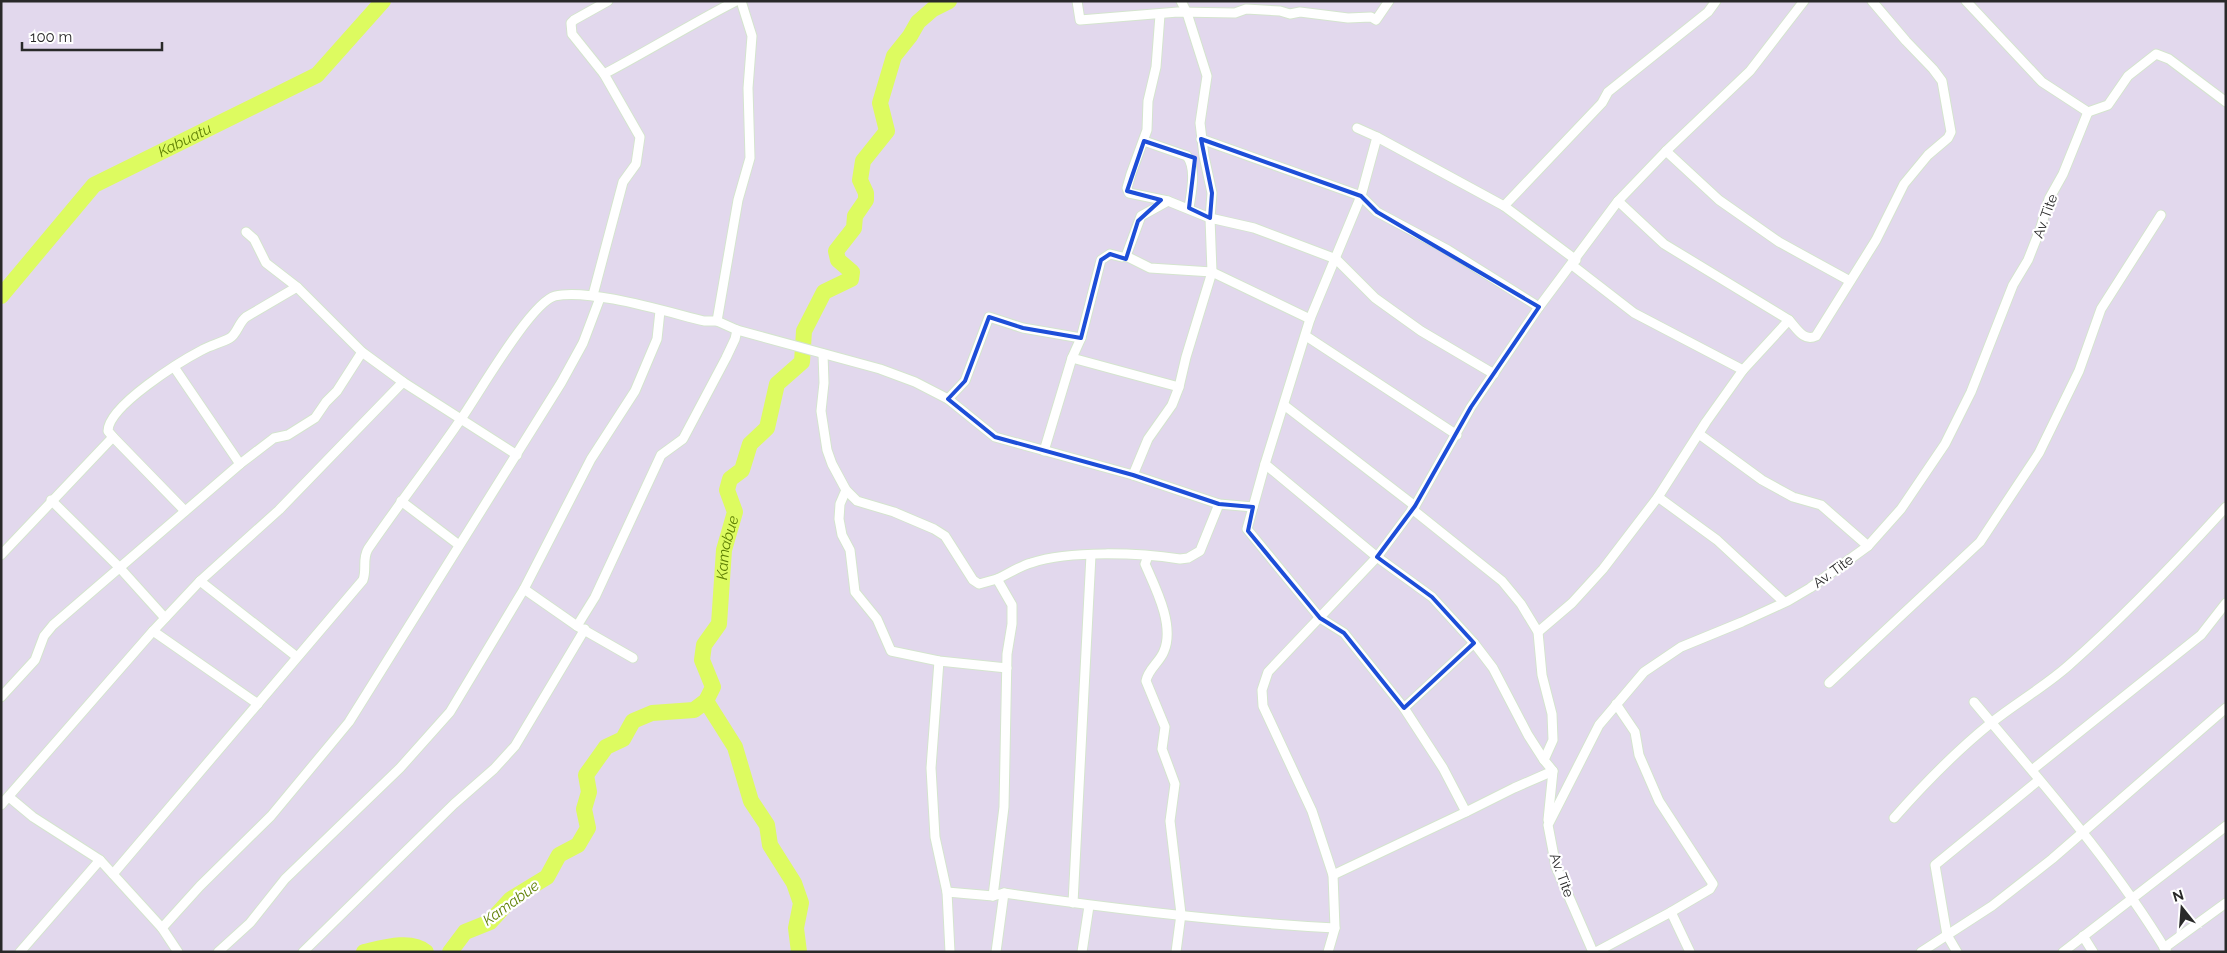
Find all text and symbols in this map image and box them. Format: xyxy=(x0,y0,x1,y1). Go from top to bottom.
scale bar xyxy=(22,20,162,52)
text: 100 m xyxy=(30,28,72,46)
water label: Kabuatu xyxy=(155,119,215,161)
street label: Av. Tite xyxy=(2030,192,2060,240)
water label: Kamabue xyxy=(713,514,742,581)
street label: Av. Tite xyxy=(1810,551,1856,591)
street label: Av. Tite xyxy=(1547,851,1577,899)
water label: Kamabue xyxy=(479,877,543,929)
north arrow xyxy=(2157,883,2207,933)
text: N xyxy=(2171,886,2186,905)

